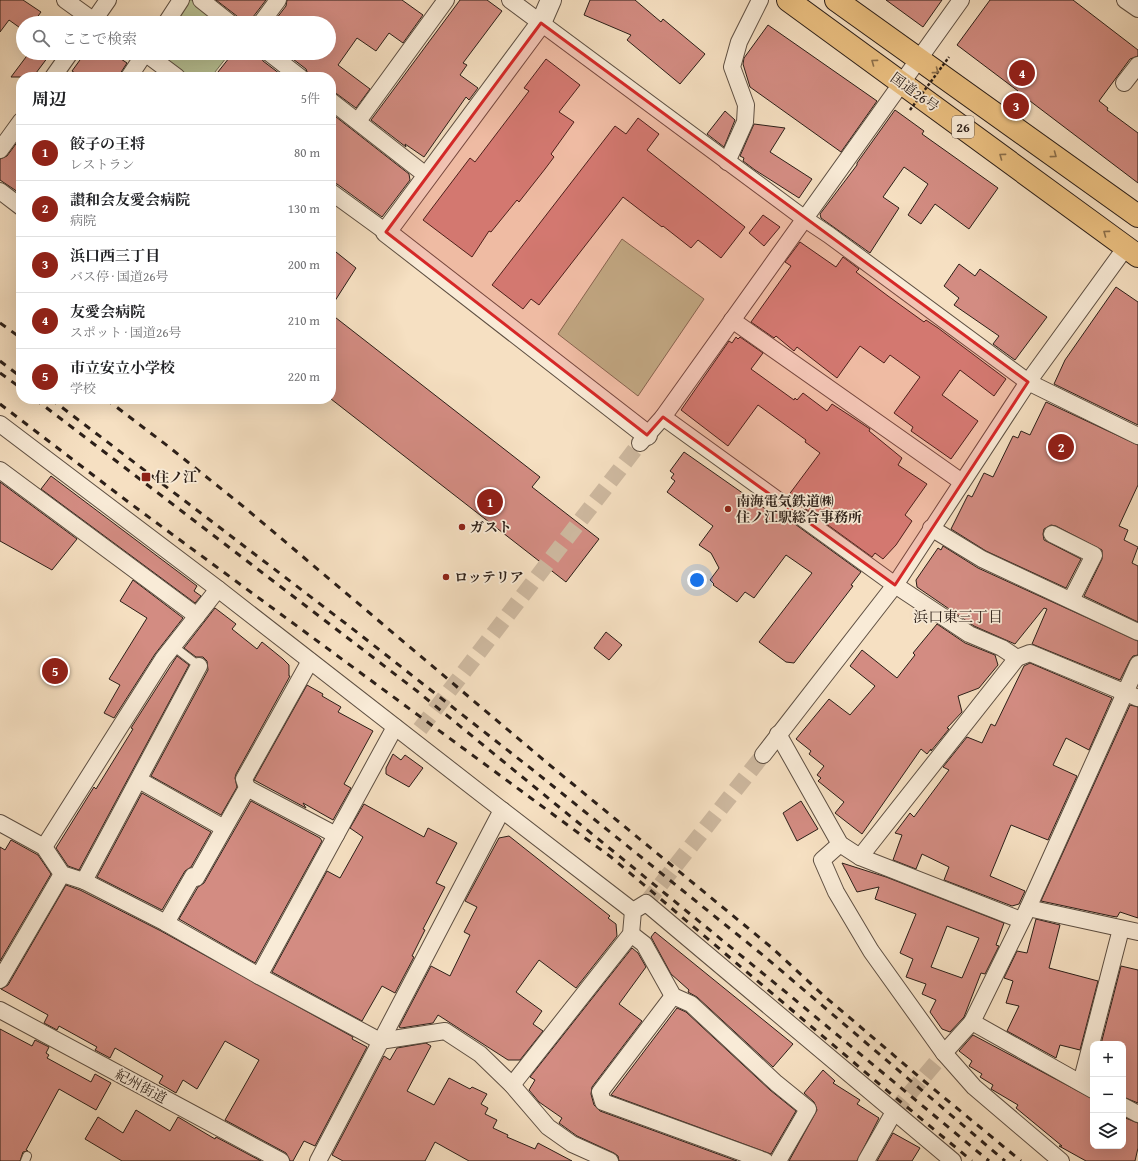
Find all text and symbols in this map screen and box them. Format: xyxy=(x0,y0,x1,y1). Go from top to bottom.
search box xyxy=(16,16,336,60)
icon: search xyxy=(30,27,52,49)
text: ここで検索 xyxy=(62,28,137,49)
pin: 4 xyxy=(1009,58,1035,88)
one-way arrow xyxy=(872,60,879,67)
one-way arrow xyxy=(932,67,939,74)
street label: 国道26号 xyxy=(887,68,943,116)
text: 周辺 xyxy=(32,86,66,111)
text: 5件 xyxy=(301,89,320,108)
pin: 3 xyxy=(1003,91,1029,121)
road number: 26 xyxy=(952,116,974,138)
text: 餃子の王将 xyxy=(70,133,145,154)
text: 1 xyxy=(42,143,48,162)
text: 80 m xyxy=(294,143,320,162)
one-way arrow xyxy=(1049,150,1056,157)
one-way arrow xyxy=(999,154,1006,161)
text: レストラン xyxy=(70,155,135,174)
text: 讃和会友愛会病院 xyxy=(70,189,190,210)
text: 2 xyxy=(42,199,48,218)
text: 130 m xyxy=(288,199,320,218)
text: 病院 xyxy=(70,211,96,230)
one-way arrow xyxy=(1104,231,1111,238)
text: 浜口西三丁目 xyxy=(70,245,160,266)
text: 3 xyxy=(42,255,48,274)
text: 200 m xyxy=(288,255,320,274)
text: バス停 · 国道26号 xyxy=(70,267,168,286)
text: 友愛会病院 xyxy=(70,301,145,322)
text: 4 xyxy=(42,311,48,330)
text: 210 m xyxy=(288,311,320,330)
text: スポット · 国道26号 xyxy=(70,323,181,342)
text: 市立安立小学校 xyxy=(70,357,175,378)
text: 5 xyxy=(42,367,48,386)
text: 220 m xyxy=(288,367,320,386)
text: 学校 xyxy=(70,379,96,398)
pin: 2 xyxy=(1048,432,1074,462)
place label: 住ノ江 xyxy=(155,467,197,487)
marker: 住ノ江 xyxy=(140,471,152,483)
pin: 1 xyxy=(477,487,503,517)
place label: 南海電気鉄道㈱ 住ノ江駅総合事務所 xyxy=(736,491,862,527)
marker: 南海電気鉄道㈱ 住ノ江駅総合事務所 xyxy=(723,504,733,514)
place label: ガスト xyxy=(470,517,512,537)
marker: ガスト xyxy=(457,522,467,532)
place label: ロッテリア xyxy=(454,567,524,587)
your location xyxy=(687,570,707,590)
marker: ロッテリア xyxy=(441,572,451,582)
district label: 浜口東三丁目 xyxy=(913,606,1003,627)
pin: 5 xyxy=(42,656,68,686)
map controls xyxy=(1090,1041,1126,1149)
button: + xyxy=(1090,1041,1126,1077)
street label: 紀州街道 xyxy=(112,1064,170,1108)
button: − xyxy=(1090,1077,1126,1113)
button: layers xyxy=(1090,1113,1126,1149)

